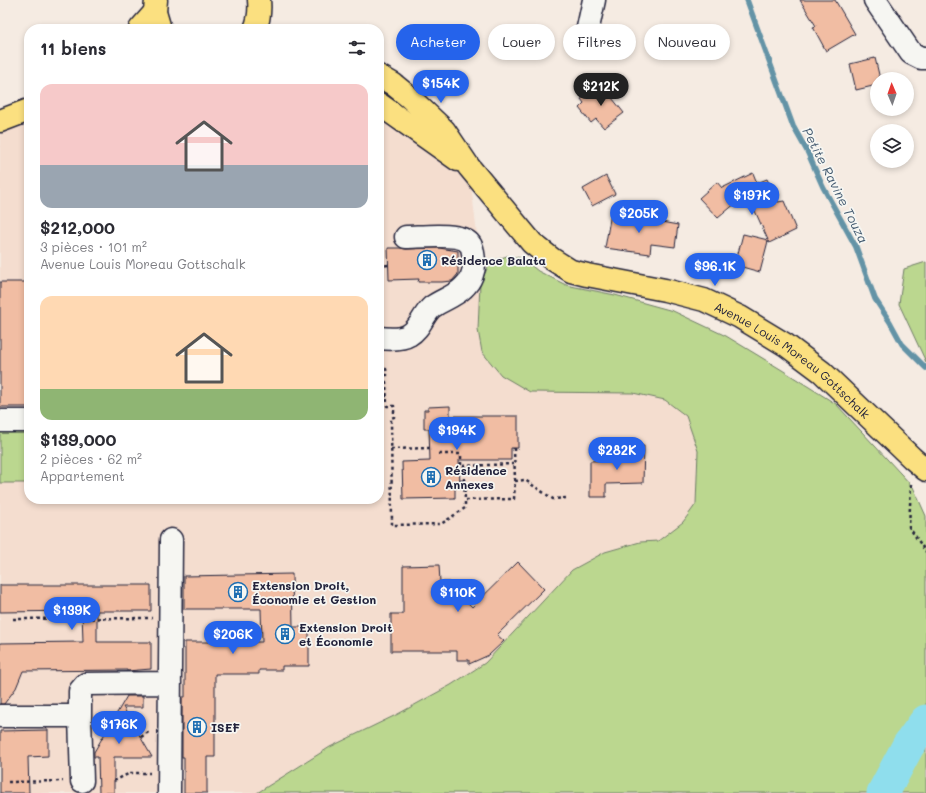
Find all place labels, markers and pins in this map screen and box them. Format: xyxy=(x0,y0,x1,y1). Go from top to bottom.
pin: $154K xyxy=(413,70,469,104)
pin: $212K xyxy=(573,73,629,107)
pin: $197K xyxy=(724,182,780,216)
pin: $205K xyxy=(611,200,667,234)
building icon: Résidence Balata xyxy=(416,249,438,271)
place label: Résidence Balata xyxy=(441,252,546,268)
pin: $96.1K xyxy=(682,253,748,287)
pin: $194K xyxy=(429,417,485,451)
pin: $282K xyxy=(589,437,645,471)
place label: Résidence Annexes xyxy=(445,462,507,492)
building icon: Résidence Annexes xyxy=(420,466,442,488)
place label: Extension Droit, Économie et Gestion xyxy=(252,577,376,607)
pin: $110K xyxy=(430,579,486,613)
building icon: Extension Droit, Économie et Gestion xyxy=(227,581,249,603)
pin: $139K xyxy=(44,597,100,631)
place label: Extension Droit et Économie xyxy=(299,619,392,649)
pin: $206K xyxy=(205,621,261,655)
building icon: Extension Droit et Économie xyxy=(274,623,296,645)
pin: $176K xyxy=(91,711,147,745)
building icon: ISEF xyxy=(186,716,208,738)
place label: ISEF xyxy=(211,719,240,735)

